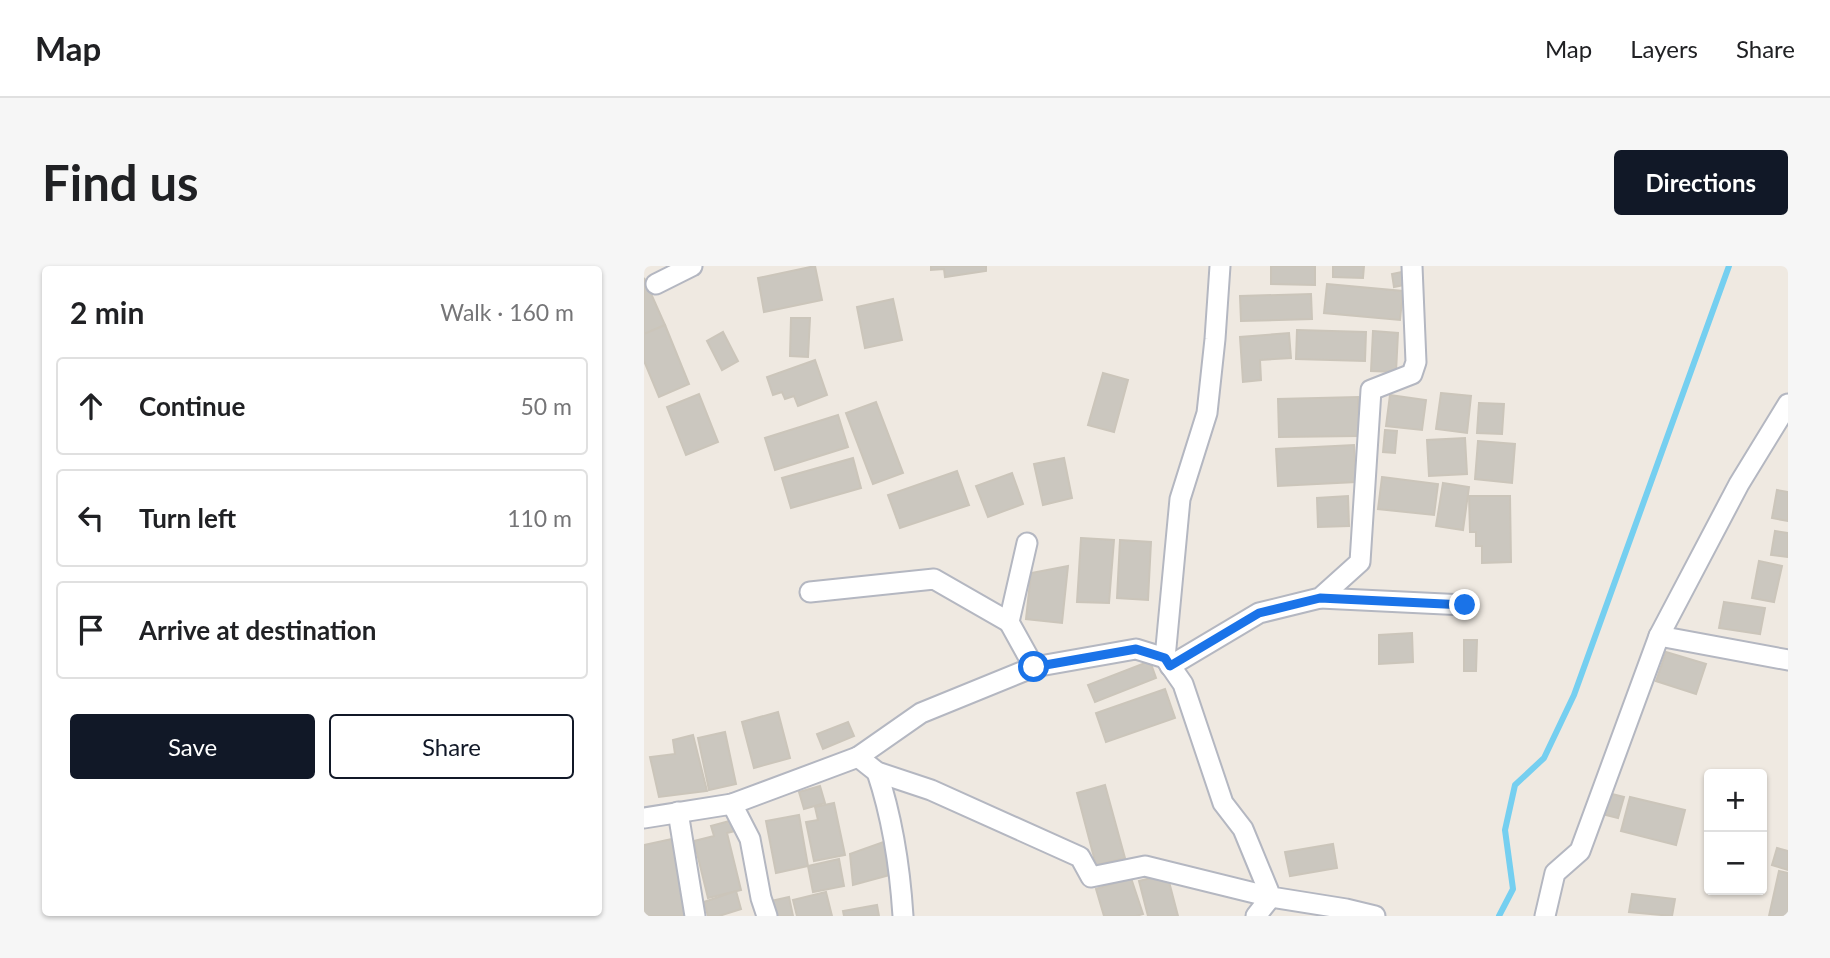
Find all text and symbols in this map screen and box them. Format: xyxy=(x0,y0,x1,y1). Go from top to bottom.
text: Map xyxy=(35,28,101,68)
text: Map xyxy=(1545,34,1592,63)
text: Layers xyxy=(1630,34,1698,63)
text: Share xyxy=(1736,34,1795,63)
button: Directions xyxy=(1614,150,1788,215)
text: Find us xyxy=(42,153,199,211)
text: 2 min xyxy=(70,294,144,330)
text: Walk · 160 m xyxy=(440,298,574,326)
icon: ahead xyxy=(72,387,110,425)
text: Continue xyxy=(139,390,245,422)
text: 50 m xyxy=(521,392,572,420)
icon: left xyxy=(72,499,110,537)
text: Turn left xyxy=(139,502,236,534)
text: 110 m xyxy=(507,504,572,532)
route end xyxy=(1449,589,1480,620)
icon: arrive xyxy=(72,611,110,649)
text: Arrive at destination xyxy=(139,614,376,646)
route start xyxy=(1018,651,1049,682)
button: Save xyxy=(70,714,315,779)
button: Share xyxy=(329,714,574,779)
map controls xyxy=(1704,769,1767,895)
button: + xyxy=(1704,769,1767,832)
button: − xyxy=(1704,832,1767,895)

